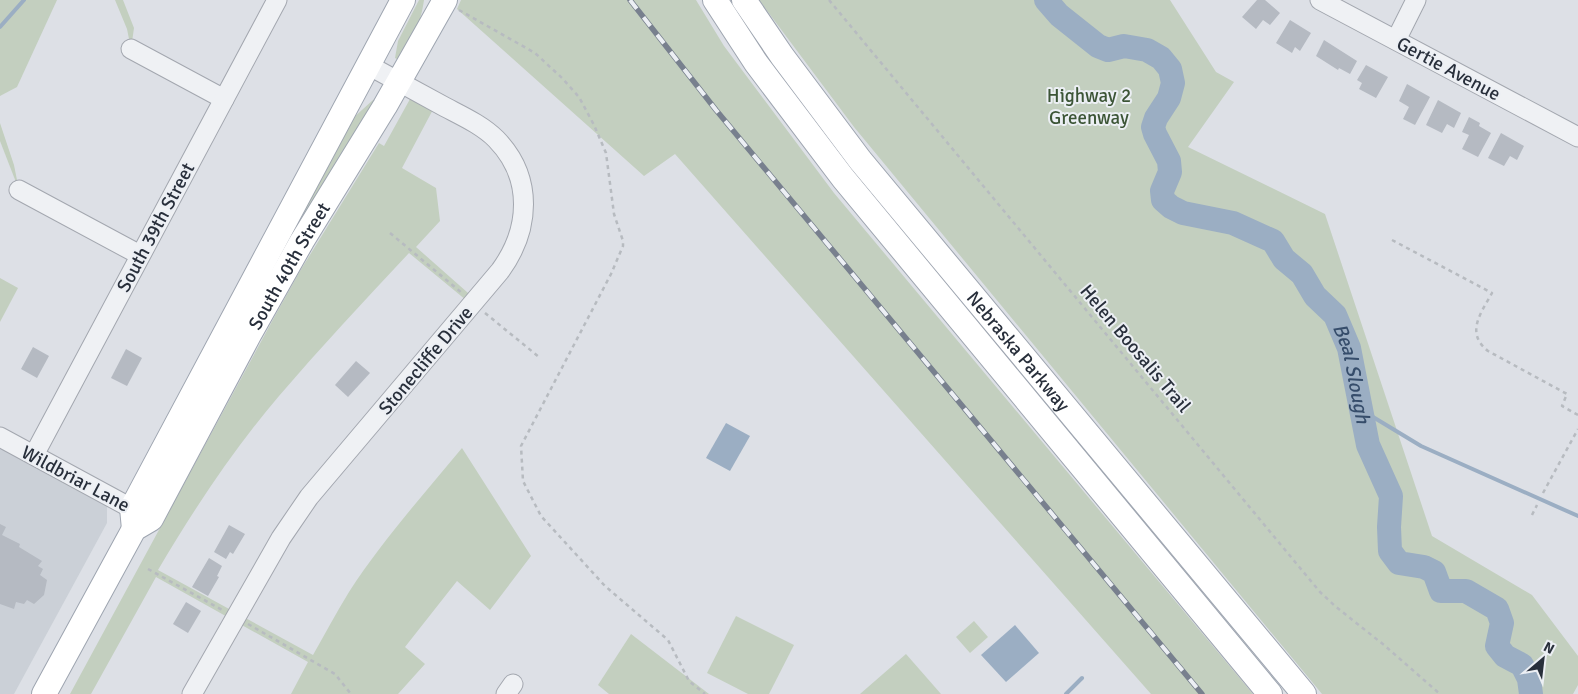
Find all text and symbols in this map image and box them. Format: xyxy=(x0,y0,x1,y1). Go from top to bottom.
street label: Gertie Avenue xyxy=(1392,31,1505,106)
park label: Highway 2 Greenway xyxy=(1047,84,1131,130)
street label: South 39th Street xyxy=(112,158,200,296)
street label: South 40th Street xyxy=(243,198,336,334)
street label: Helen Boosalis Trail xyxy=(1075,280,1196,418)
street label: Nebraska Parkway xyxy=(961,287,1075,417)
street label: Stonecliffe Drive xyxy=(373,301,478,420)
water label: Beal Slough xyxy=(1327,320,1376,427)
street label: Wildbriar Lane xyxy=(17,440,134,517)
north arrow xyxy=(1518,634,1568,684)
text: N xyxy=(1541,638,1557,658)

